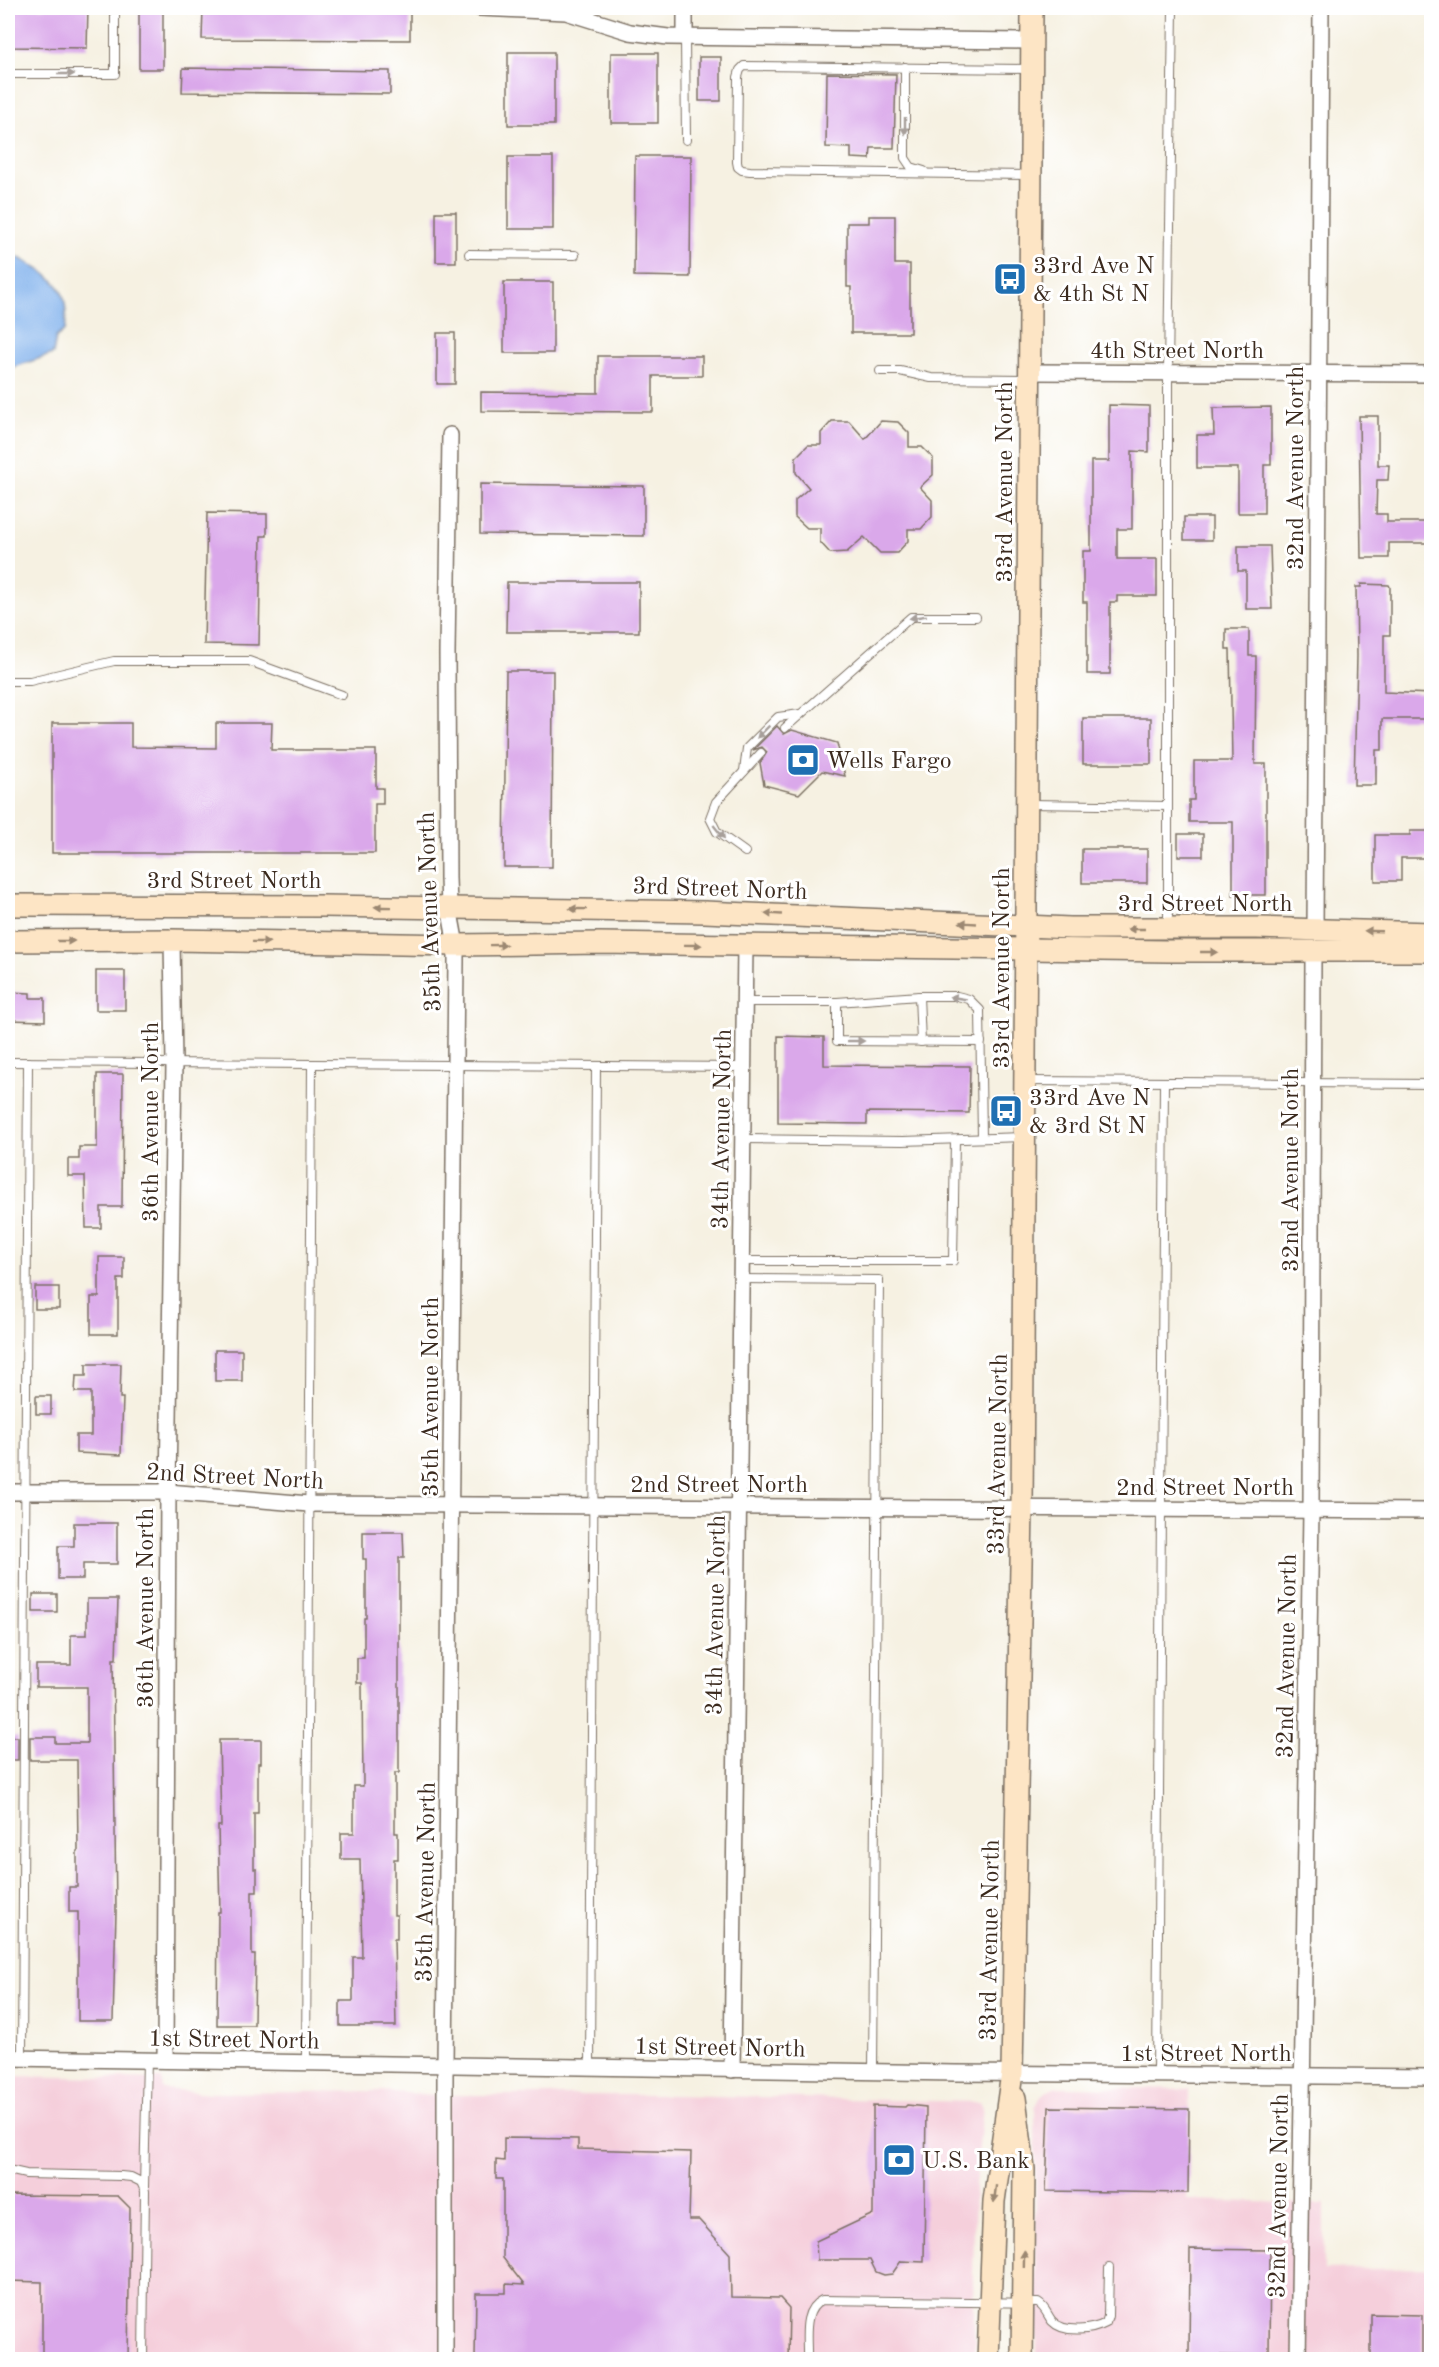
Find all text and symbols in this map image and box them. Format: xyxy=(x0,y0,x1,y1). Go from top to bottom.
one-way arrow xyxy=(56,69,75,79)
one-way arrow xyxy=(900,116,910,135)
place label: 33rd Ave N & 4th St N xyxy=(1033,255,1155,307)
bus stop icon: 33rd Ave N & 4th St N xyxy=(992,261,1028,297)
street label: 4th Street North xyxy=(1090,340,1264,364)
street label: 32nd Avenue North xyxy=(1285,366,1309,570)
street label: 33rd Avenue North xyxy=(994,381,1018,583)
one-way arrow xyxy=(908,613,927,622)
one-way arrow xyxy=(756,725,770,739)
bank icon: Wells Fargo xyxy=(785,742,821,778)
place label: Wells Fargo xyxy=(826,750,952,774)
street label: 35th Avenue North xyxy=(416,811,446,1013)
one-way arrow xyxy=(712,824,725,840)
street label: 33rd Avenue North xyxy=(991,867,1015,1069)
street label: 3rd Street North xyxy=(146,870,322,894)
street label: 3rd Street North xyxy=(632,875,808,905)
street label: 3rd Street North xyxy=(1117,893,1293,917)
one-way arrow xyxy=(374,902,393,911)
one-way arrow xyxy=(569,904,588,914)
one-way arrow xyxy=(764,910,783,919)
one-way arrow xyxy=(958,919,977,928)
one-way arrow xyxy=(1127,924,1146,934)
one-way arrow xyxy=(1364,926,1383,936)
one-way arrow xyxy=(56,936,75,946)
one-way arrow xyxy=(251,937,270,947)
one-way arrow xyxy=(488,940,507,950)
one-way arrow xyxy=(683,940,702,949)
one-way arrow xyxy=(1200,947,1219,957)
one-way arrow xyxy=(948,993,967,1002)
street label: 36th Avenue North xyxy=(140,1022,164,1222)
street label: 34th Avenue North xyxy=(709,1029,737,1230)
one-way arrow xyxy=(847,1036,866,1046)
street label: 32nd Avenue North xyxy=(1280,1068,1304,1272)
place label: 33rd Ave N & 3rd St N xyxy=(1029,1087,1151,1139)
bus stop icon: 33rd Ave N & 3rd St N xyxy=(988,1093,1024,1129)
street label: 35th Avenue North xyxy=(420,1297,444,1497)
street label: 33rd Avenue North xyxy=(985,1353,1013,1555)
street label: 2nd Street North xyxy=(145,1461,324,1495)
street label: 2nd Street North xyxy=(630,1474,808,1498)
street label: 2nd Street North xyxy=(1116,1477,1294,1501)
street label: 36th Avenue North xyxy=(135,1508,159,1708)
street label: 34th Avenue North xyxy=(703,1515,731,1716)
street label: 32nd Avenue North xyxy=(1274,1554,1302,1759)
street label: 35th Avenue North xyxy=(413,1782,441,1983)
street label: 33rd Avenue North xyxy=(977,1839,1005,2041)
street label: 1st Street North xyxy=(148,2028,320,2054)
street label: 1st Street North xyxy=(634,2036,806,2062)
street label: 1st Street North xyxy=(1120,2043,1292,2067)
street label: 32nd Avenue North xyxy=(1266,2094,1294,2299)
bank icon: U.S. Bank xyxy=(881,2142,917,2178)
place label: U.S. Bank xyxy=(922,2150,1030,2174)
one-way arrow xyxy=(990,2184,1000,2203)
one-way arrow xyxy=(1019,2250,1028,2269)

